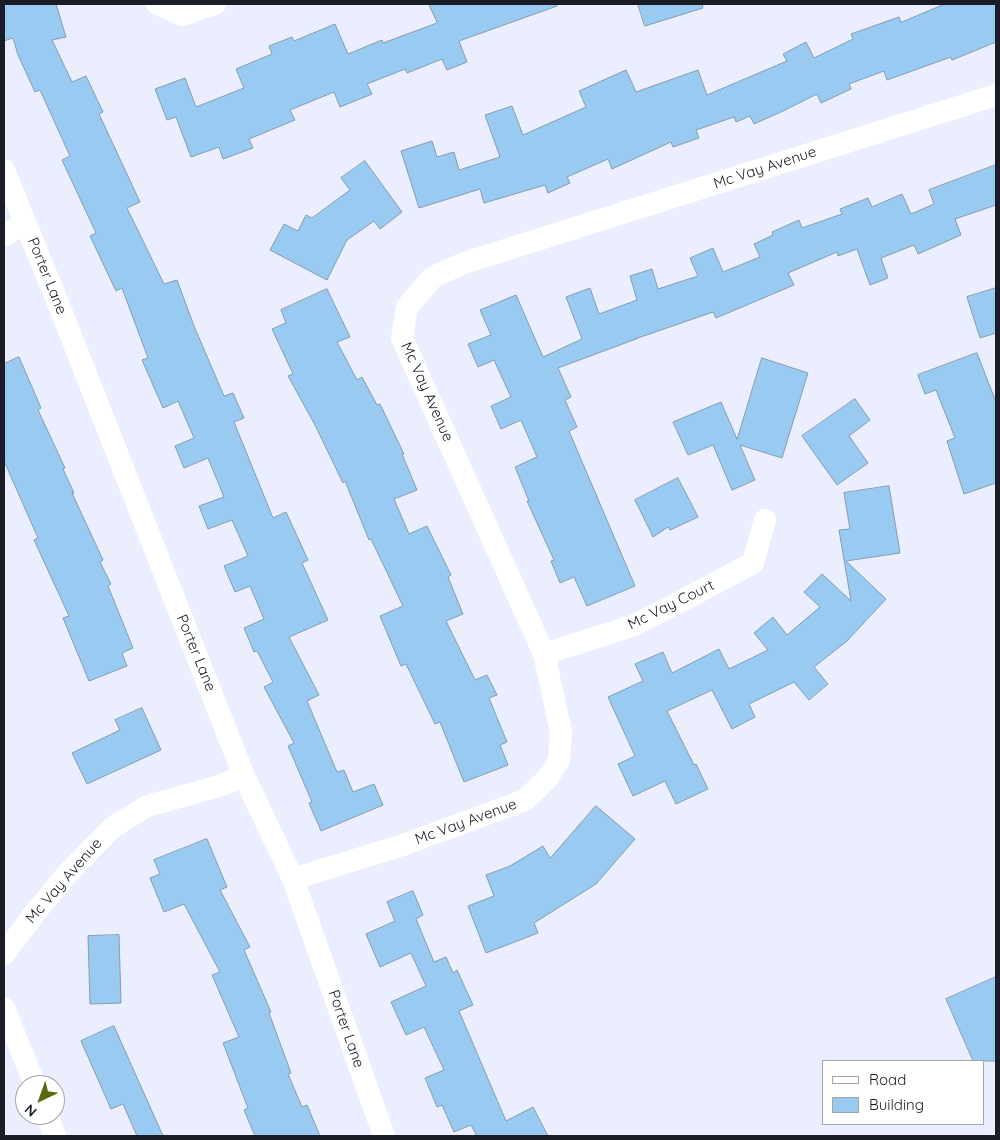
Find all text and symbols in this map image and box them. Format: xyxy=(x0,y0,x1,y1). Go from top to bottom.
street label: Mc Vay Avenue xyxy=(711,143,819,193)
street label: Porter Lane xyxy=(23,235,71,317)
street label: Mc Vay Avenue xyxy=(397,339,457,445)
street label: Mc Vay Court xyxy=(625,576,717,634)
street label: Porter Lane xyxy=(172,612,220,694)
street label: Mc Vay Avenue xyxy=(413,795,519,849)
street label: Mc Vay Avenue xyxy=(22,835,106,927)
street label: Porter Lane xyxy=(324,988,368,1070)
legend xyxy=(822,1060,985,1125)
text: Road xyxy=(869,1070,906,1089)
north arrow xyxy=(15,1075,65,1125)
text: Building xyxy=(869,1095,924,1114)
text: N xyxy=(21,1100,40,1121)

